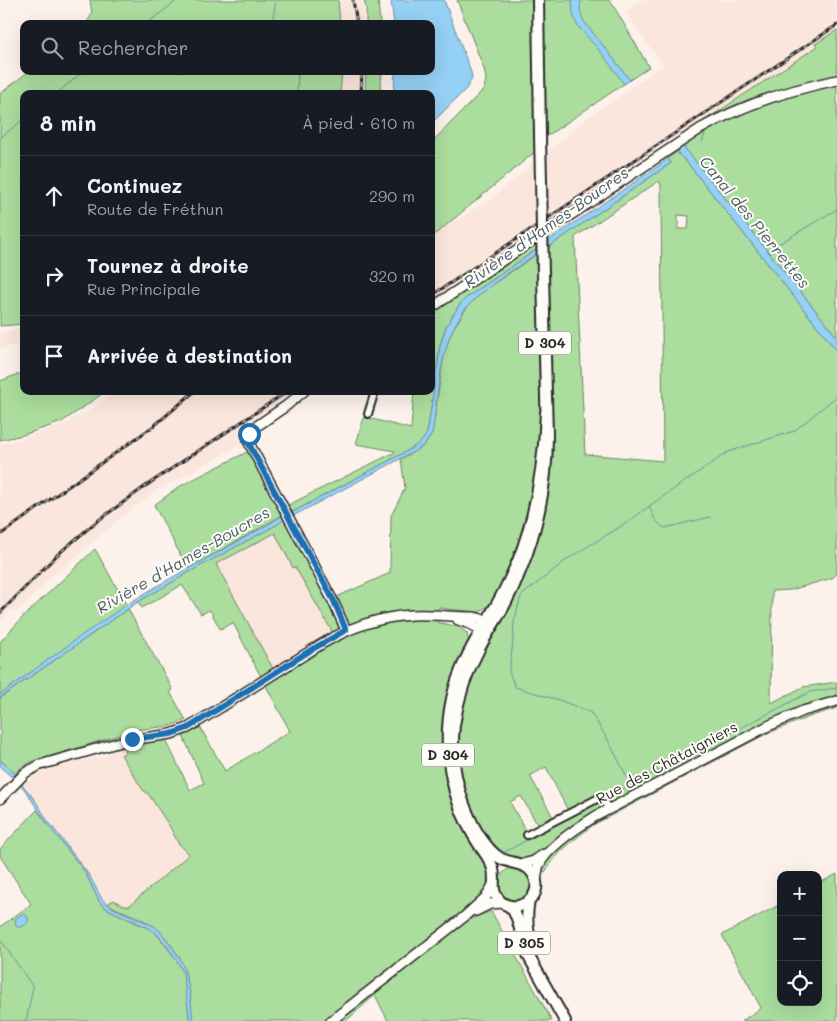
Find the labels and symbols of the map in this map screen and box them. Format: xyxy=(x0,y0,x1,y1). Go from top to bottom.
water label: Canal des Pierrettes xyxy=(695,151,815,292)
water label: Rivière d'Hames-Boucres xyxy=(459,161,633,292)
road number: D 304 xyxy=(519,332,571,354)
route start xyxy=(238,423,261,446)
water label: Rivière d'Hames-Boucres xyxy=(92,501,273,618)
street label: Rue des Châtaigniers xyxy=(592,716,741,808)
route end xyxy=(121,728,144,751)
road number: D 304 xyxy=(422,744,474,766)
road number: D 305 xyxy=(498,931,550,954)

